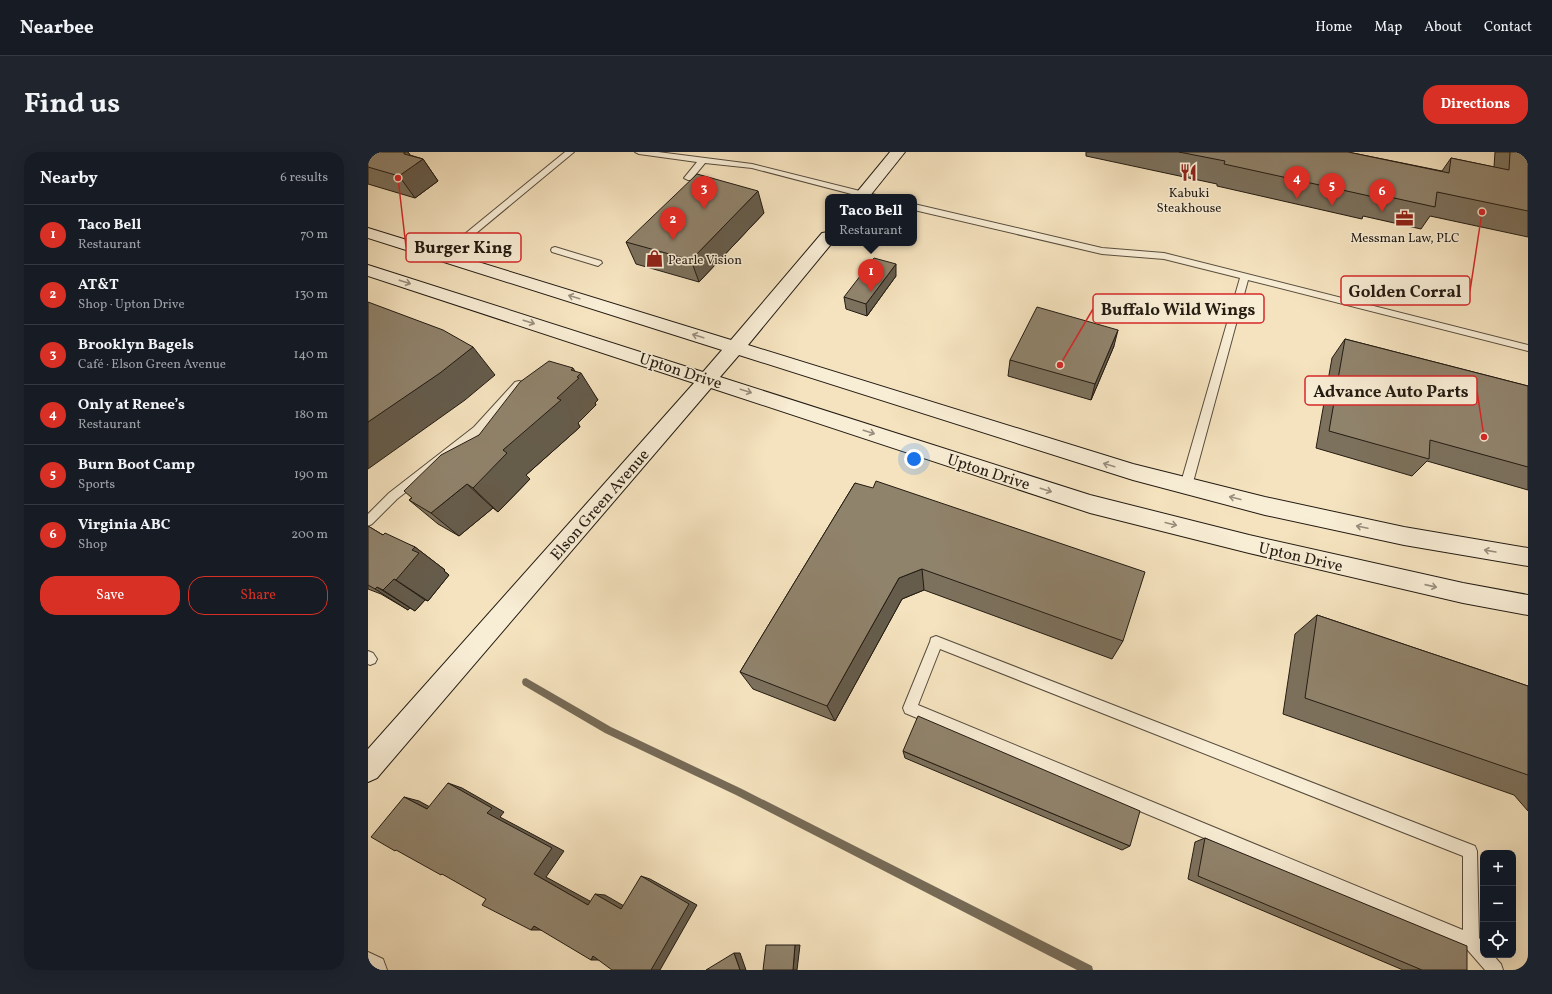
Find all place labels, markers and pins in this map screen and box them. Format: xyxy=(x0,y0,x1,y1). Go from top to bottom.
restaurant icon: Kabuki Steakhouse xyxy=(1179,163,1199,183)
pin: 4 xyxy=(1284,166,1310,199)
pin: 5 xyxy=(1319,173,1345,206)
pin: 3 xyxy=(691,176,717,209)
pin: 6 xyxy=(1369,179,1395,212)
place label: Kabuki Steakhouse xyxy=(1156,185,1222,218)
pin: 2 xyxy=(660,207,686,240)
office icon: Messman Law, PLC xyxy=(1395,208,1415,228)
place label: Messman Law, PLC xyxy=(1350,230,1460,248)
callout: Burger King xyxy=(406,233,521,262)
shop icon: Pearle Vision xyxy=(645,249,665,269)
place label: Pearle Vision xyxy=(668,252,742,270)
pin: 1 xyxy=(858,259,884,292)
callout: Golden Corral xyxy=(1341,276,1470,305)
callout: Buffalo Wild Wings xyxy=(1093,294,1264,323)
callout: Advance Auto Parts xyxy=(1305,376,1477,405)

